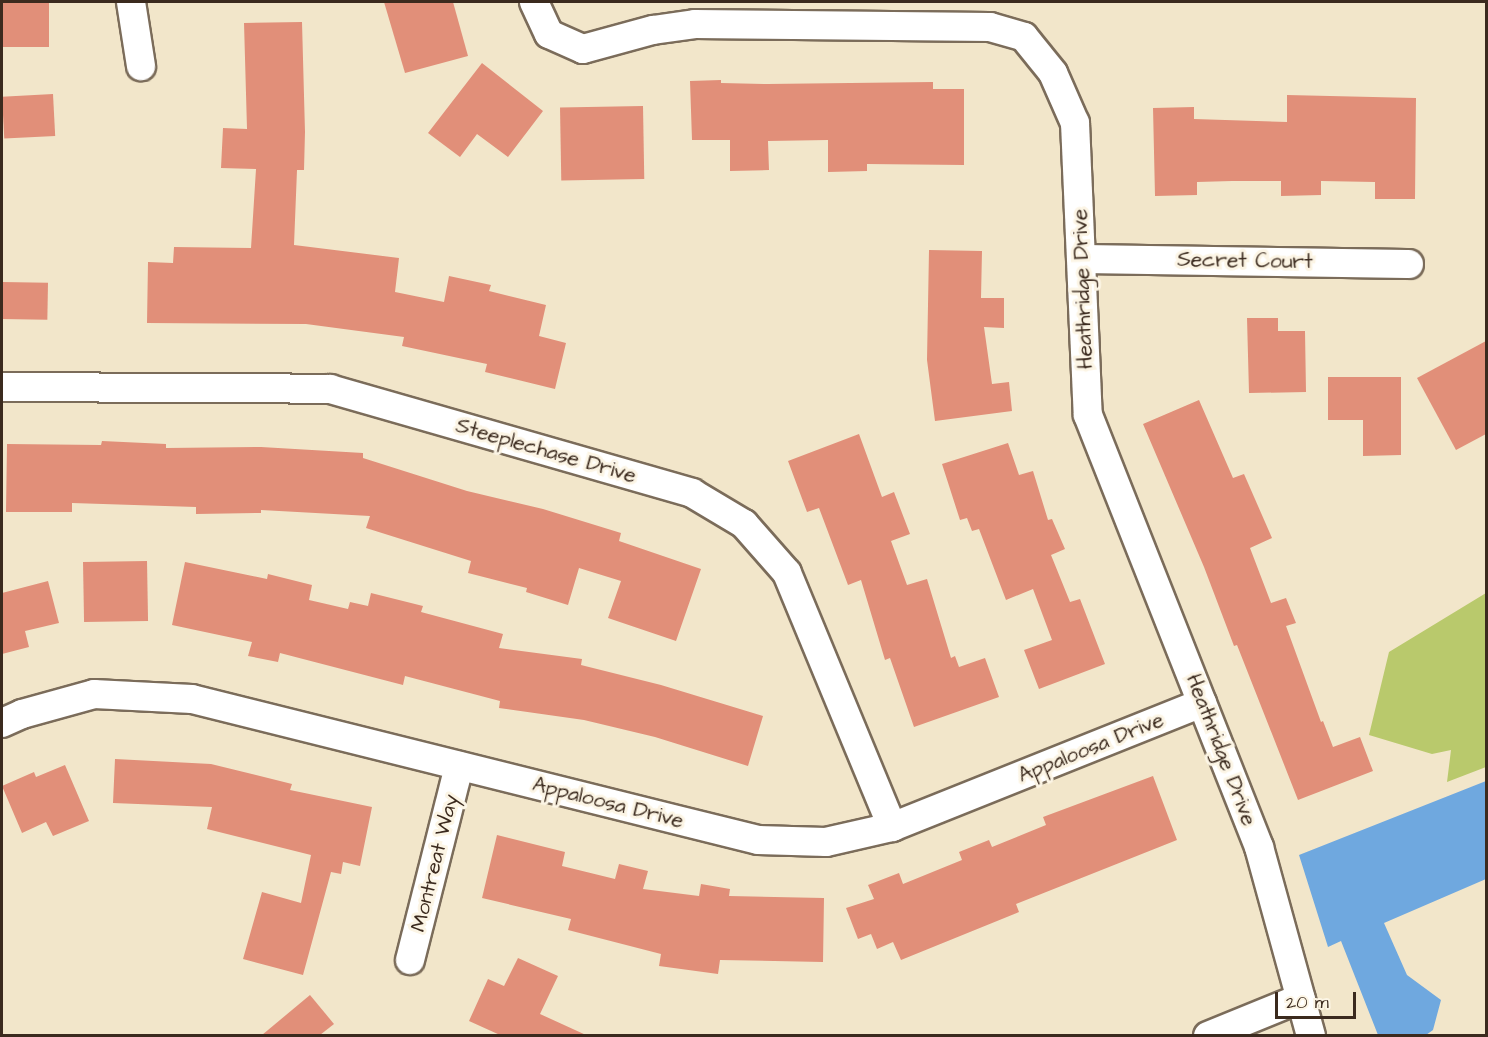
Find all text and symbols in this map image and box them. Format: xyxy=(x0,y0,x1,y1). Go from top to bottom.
street label: Heathridge Drive xyxy=(1068,208,1098,370)
street label: Secret Court xyxy=(1177,247,1313,275)
street label: Steeplechase Drive xyxy=(453,413,639,489)
street label: Heathridge Drive xyxy=(1180,671,1262,829)
street label: Appaloosa Drive xyxy=(1015,707,1167,789)
street label: Appaloosa Drive xyxy=(530,772,686,834)
street label: Montreat Way xyxy=(406,792,464,934)
scale bar xyxy=(1278,980,1359,1018)
text: 20 m xyxy=(1286,990,1329,1015)

